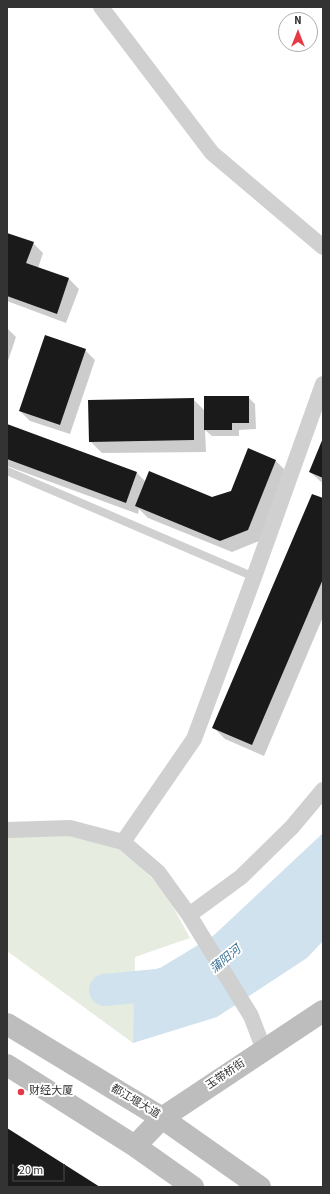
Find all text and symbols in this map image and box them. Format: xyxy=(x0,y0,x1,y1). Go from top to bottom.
north arrow xyxy=(278,12,318,52)
text: N xyxy=(294,13,302,28)
water label: 蒲阳河 xyxy=(208,943,244,977)
street label: 玉带桥街 xyxy=(204,1057,248,1093)
street label: 都江堰大道 xyxy=(108,1082,162,1122)
place label: 财经大厦 xyxy=(29,1085,73,1099)
marker: 财经大厦 xyxy=(16,1087,26,1097)
scale bar xyxy=(14,1156,67,1182)
text: 20 m xyxy=(19,1162,43,1179)

